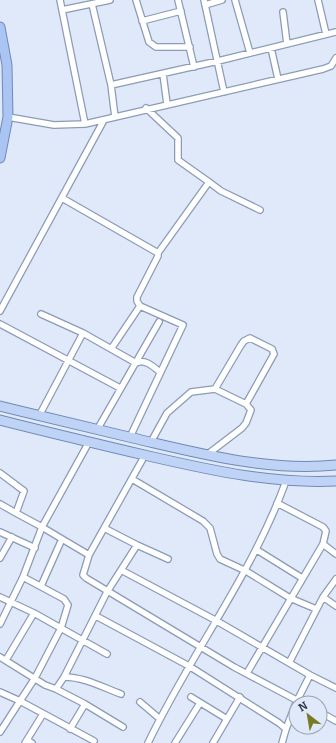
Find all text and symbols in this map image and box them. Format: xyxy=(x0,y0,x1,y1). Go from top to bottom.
north arrow xyxy=(288,695,328,735)
text: N xyxy=(296,699,311,715)

